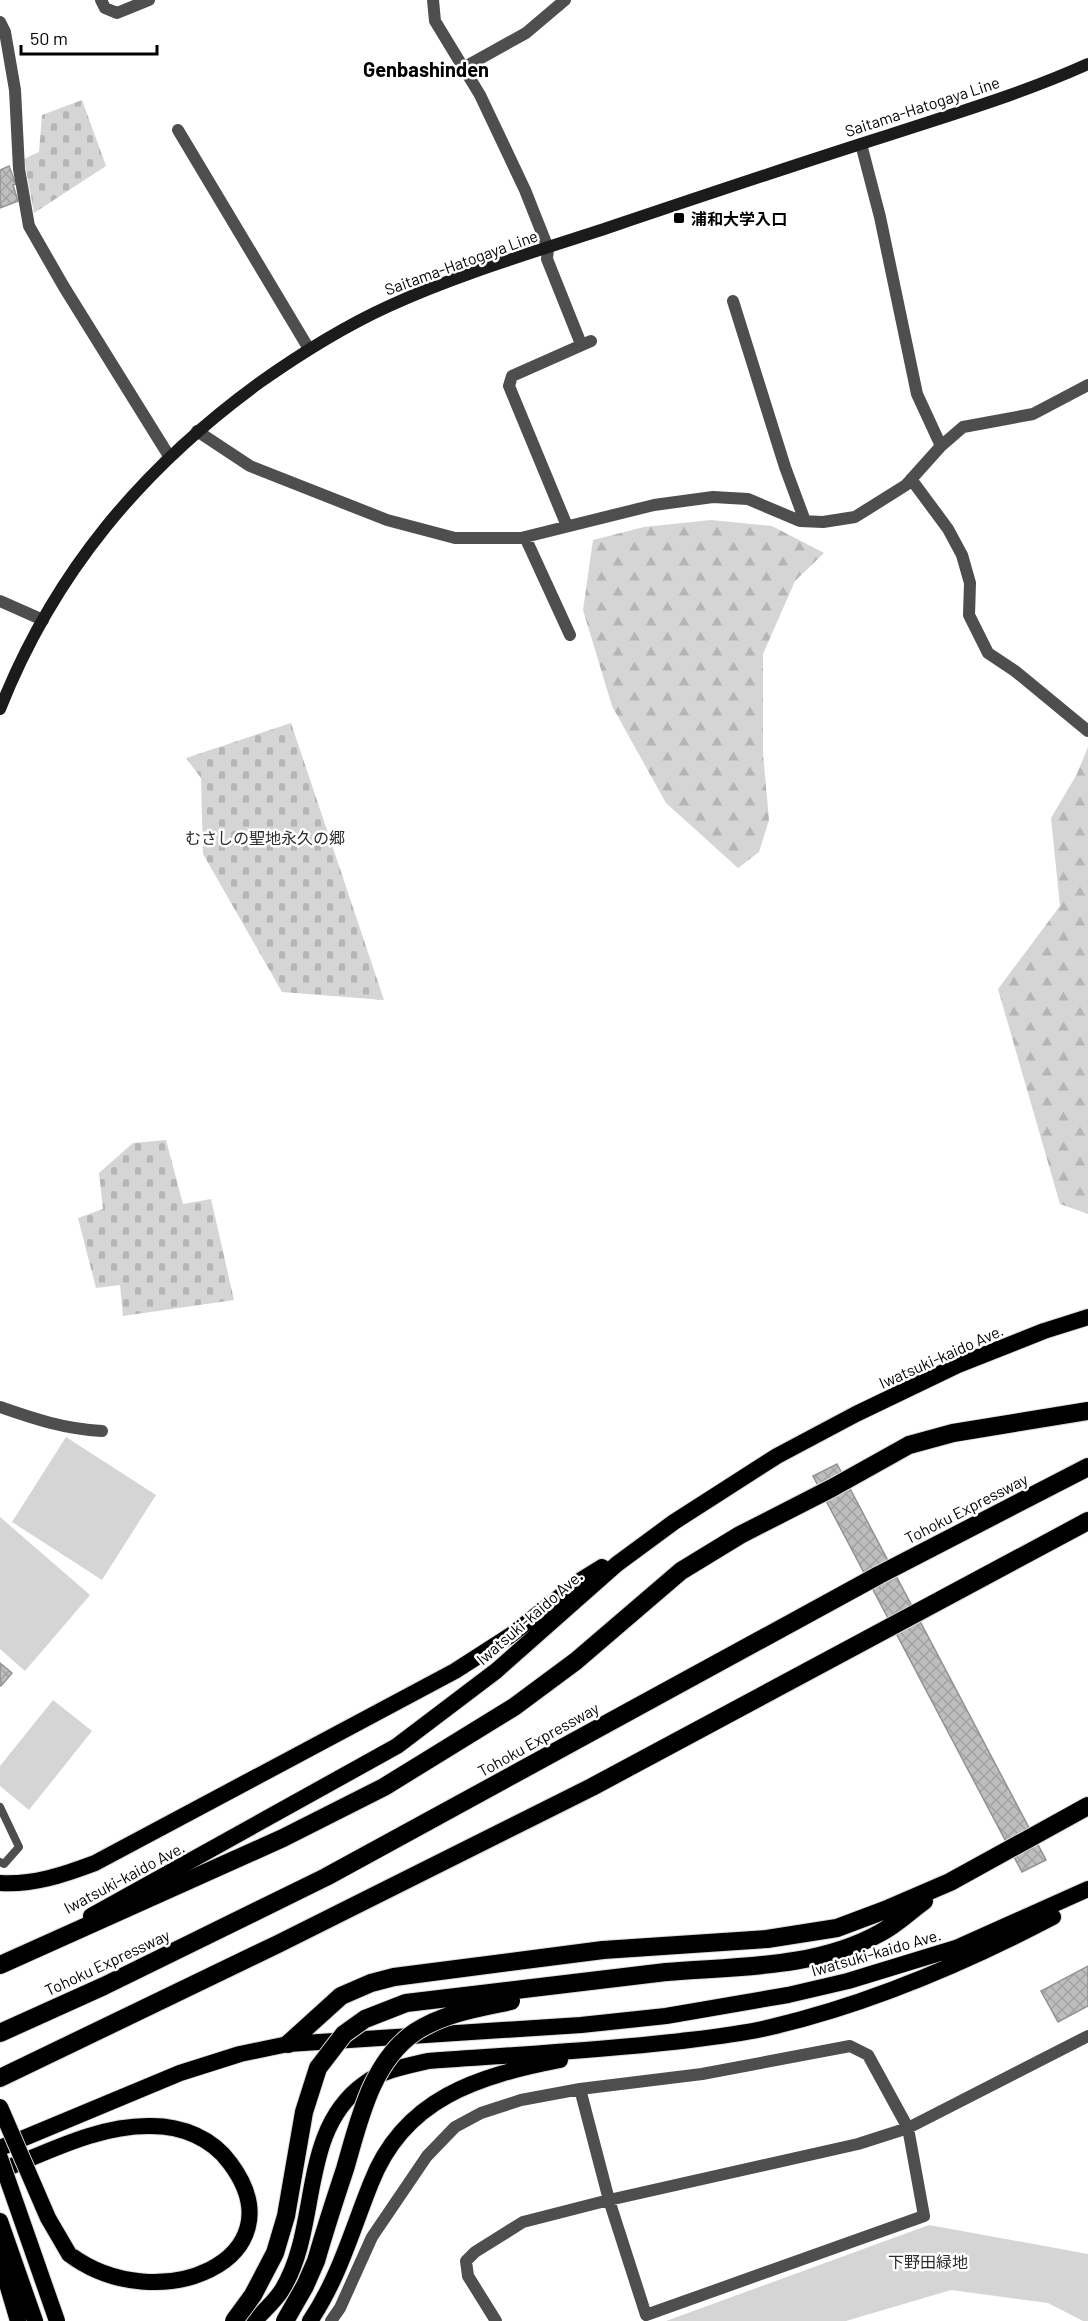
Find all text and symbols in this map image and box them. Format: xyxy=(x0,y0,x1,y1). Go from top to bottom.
scale bar xyxy=(21,18,158,56)
text: 50 m xyxy=(30,27,68,49)
district label: Genbashinden xyxy=(363,57,489,81)
street label: Saitama-Hatogaya Line xyxy=(842,72,1002,140)
place label: 浦和大学入口 xyxy=(691,209,787,228)
marker: 浦和大学入口 xyxy=(672,211,686,225)
street label: Saitama-Hatogaya Line xyxy=(382,225,540,299)
park label: むさしの聖地永久の郷 xyxy=(185,828,345,847)
street label: Iwatsuki-kaido Ave. xyxy=(876,1320,1006,1392)
street label: Tohoku Expressway xyxy=(901,1469,1031,1547)
street label: Iwatsuki-kaido Ave. xyxy=(472,1566,586,1668)
street label: Tohoku Expressway xyxy=(474,1698,602,1780)
street label: Iwatsuki-kaido Ave. xyxy=(60,1837,188,1917)
street label: Iwatsuki-kaido Ave. xyxy=(809,1924,943,1980)
street label: Tohoku Expressway xyxy=(42,1925,173,1999)
park label: 下野田緑地 xyxy=(888,2252,968,2271)

